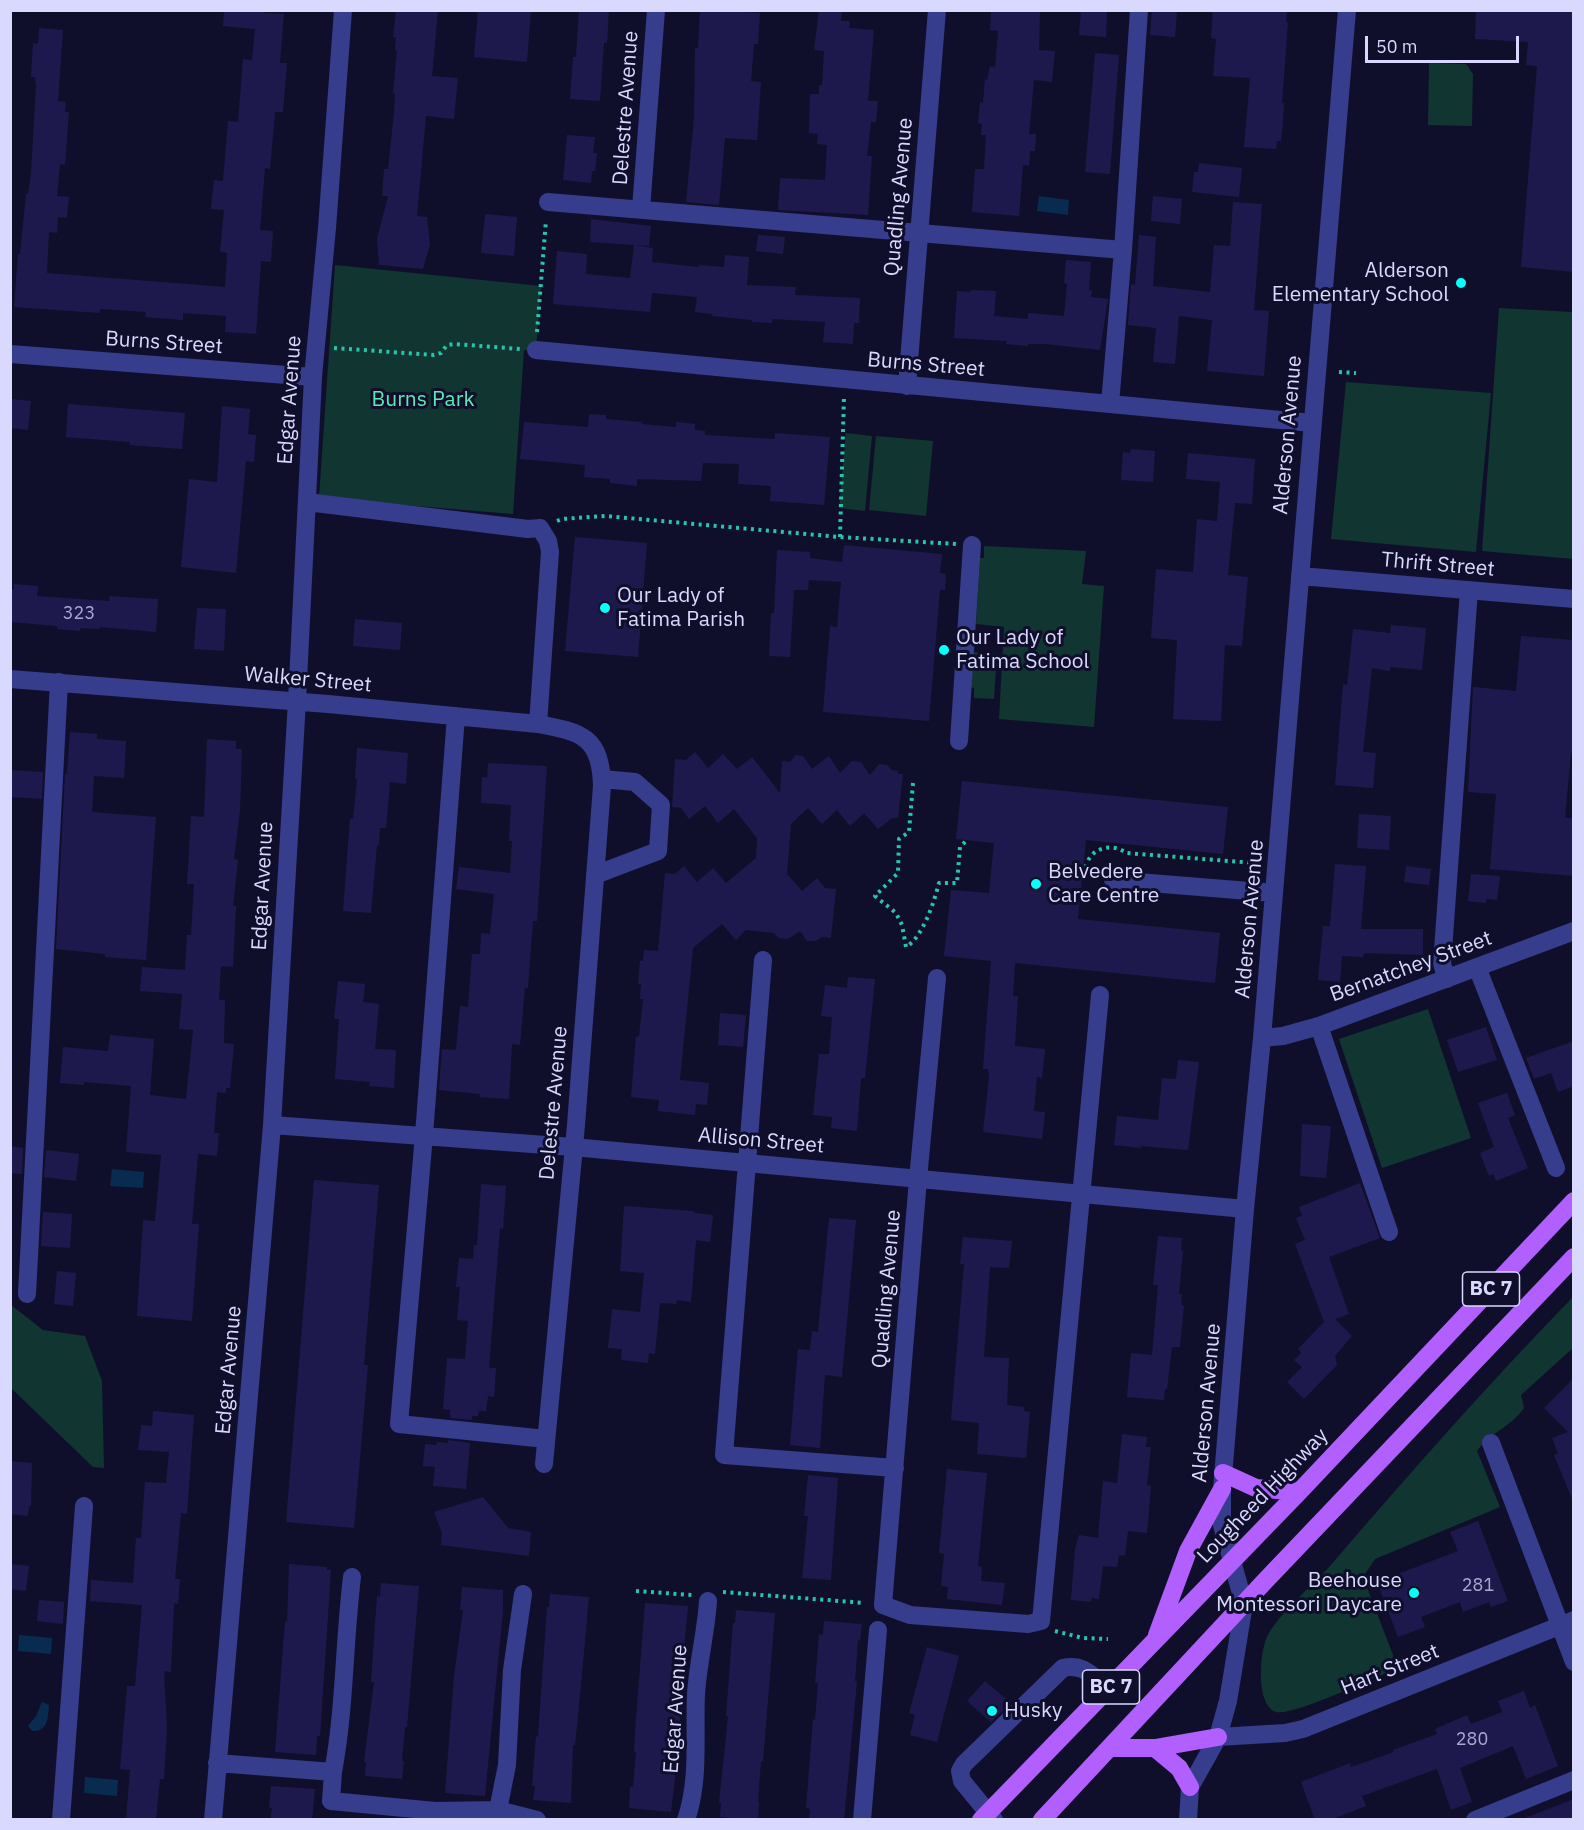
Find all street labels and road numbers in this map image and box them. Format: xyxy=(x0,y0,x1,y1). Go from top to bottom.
street label: Delestre Avenue xyxy=(608,30,644,186)
street label: Quadling Avenue xyxy=(880,117,918,277)
street label: Burns Street xyxy=(104,326,224,360)
street label: Edgar Avenue xyxy=(273,335,307,465)
street label: Burns Street xyxy=(866,347,986,383)
street label: Alderson Avenue xyxy=(1268,354,1308,516)
street label: Thrift Street xyxy=(1380,547,1496,583)
street label: Walker Street xyxy=(243,662,373,698)
street label: Edgar Avenue xyxy=(247,821,279,951)
street label: Alderson Avenue xyxy=(1230,838,1270,1000)
street label: Bernatchey Street xyxy=(1327,926,1495,1008)
street label: Delestre Avenue xyxy=(535,1025,573,1181)
street label: Allison Street xyxy=(697,1123,825,1159)
street label: Quadling Avenue xyxy=(868,1209,906,1369)
road number: BC 7 xyxy=(1462,1272,1520,1306)
street label: Edgar Avenue xyxy=(211,1305,247,1435)
street label: Alderson Avenue xyxy=(1187,1322,1227,1484)
street label: Lougheed Highway xyxy=(1192,1423,1334,1569)
street label: Hart Street xyxy=(1337,1639,1443,1701)
street label: Edgar Avenue xyxy=(659,1644,693,1774)
road number: BC 7 xyxy=(1082,1670,1140,1704)

